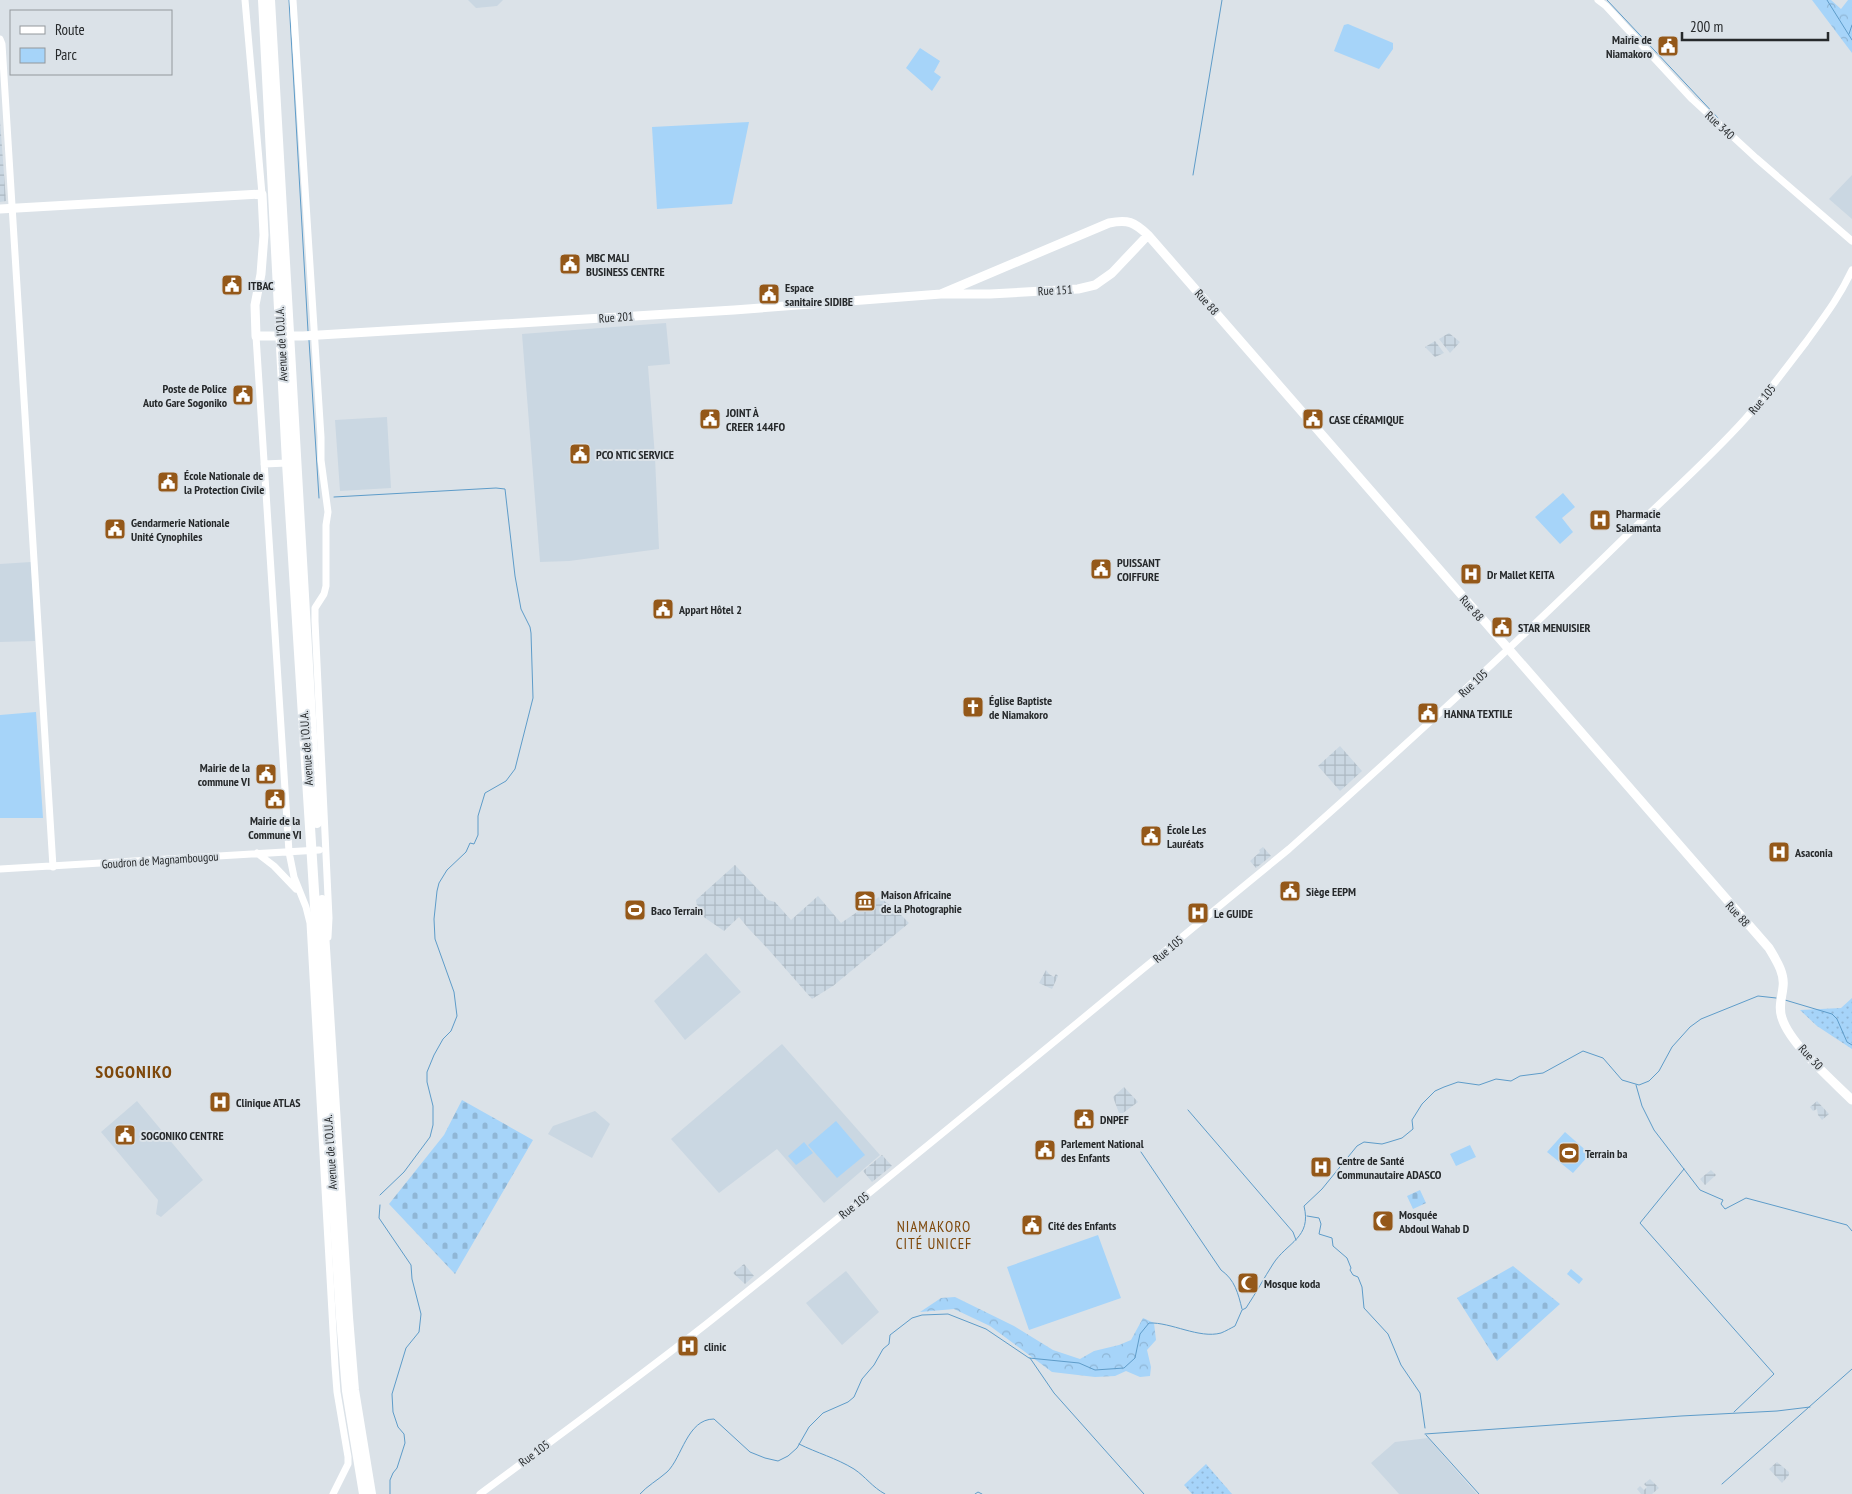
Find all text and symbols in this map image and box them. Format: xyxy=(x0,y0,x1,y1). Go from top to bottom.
legend xyxy=(10,10,172,75)
scale bar xyxy=(1682,10,1828,42)
text: 200 m xyxy=(1690,17,1723,36)
text: Route xyxy=(55,20,85,39)
place label: Mairie de Niamakoro xyxy=(1606,32,1653,61)
public building icon: Mairie de Niamakoro xyxy=(1656,34,1680,58)
text: Parc xyxy=(55,45,77,64)
street label: Rue 340 xyxy=(1702,108,1738,142)
place label: MBC MALI BUSINESS CENTRE xyxy=(586,250,665,279)
public building icon: MBC MALI BUSINESS CENTRE xyxy=(558,252,582,276)
public building icon: ITBAC xyxy=(220,273,244,297)
place label: ITBAC xyxy=(248,278,274,293)
place label: Espace sanitaire SIDIBE xyxy=(785,280,853,309)
public building icon: Espace sanitaire SIDIBE xyxy=(757,282,781,306)
street label: Rue 151 xyxy=(1037,282,1073,298)
street label: Rue 88 xyxy=(1192,286,1222,318)
street label: Avenue de l'O.U.A. xyxy=(272,306,290,382)
street label: Rue 201 xyxy=(598,308,634,326)
place label: Poste de Police Auto Gare Sogoniko xyxy=(142,381,228,410)
street label: Rue 105 xyxy=(1745,381,1779,417)
public building icon: Poste de Police Auto Gare Sogoniko xyxy=(231,383,255,407)
place label: JOINT À CREER 144FO xyxy=(725,405,786,434)
public building icon: JOINT À CREER 144FO xyxy=(698,407,722,431)
public building icon: CASE CÉRAMIQUE xyxy=(1301,407,1325,431)
place label: CASE CÉRAMIQUE xyxy=(1329,412,1404,427)
public building icon: PCO NTIC SERVICE xyxy=(568,442,592,466)
place label: PCO NTIC SERVICE xyxy=(596,447,674,462)
place label: École Nationale de la Protection Civile xyxy=(184,468,264,497)
public building icon: École Nationale de la Protection Civile xyxy=(156,470,180,494)
place label: Pharmacie Salamanta xyxy=(1616,506,1661,535)
hospital icon: Pharmacie Salamanta xyxy=(1588,508,1612,532)
place label: Gendarmerie Nationale Unité Cynophiles xyxy=(131,515,230,544)
public building icon: Gendarmerie Nationale Unité Cynophiles xyxy=(103,517,127,541)
place label: PUISSANT COIFFURE xyxy=(1117,555,1161,584)
public building icon: PUISSANT COIFFURE xyxy=(1089,557,1113,581)
hospital icon: Dr Mallet KEITA xyxy=(1459,562,1483,586)
place label: Dr Mallet KEITA xyxy=(1487,567,1555,582)
street label: Rue 88 xyxy=(1457,592,1487,624)
public building icon: Appart Hôtel 2 xyxy=(651,597,675,621)
place label: Appart Hôtel 2 xyxy=(678,602,742,617)
public building icon: STAR MENUISIER xyxy=(1490,615,1514,639)
place label: STAR MENUISIER xyxy=(1518,620,1591,635)
street label: Rue 105 xyxy=(1455,666,1491,700)
place label: Église Baptiste de Niamakoro xyxy=(989,693,1052,722)
church icon: Église Baptiste de Niamakoro xyxy=(961,695,985,719)
public building icon: HANNA TEXTILE xyxy=(1416,701,1440,725)
place label: HANNA TEXTILE xyxy=(1444,706,1513,721)
street label: Avenue de l'O.U.A. xyxy=(296,710,316,786)
place label: Mairie de la commune VI xyxy=(198,760,250,789)
public building icon: Mairie de la commune VI xyxy=(254,762,278,786)
public building icon: Mairie de la Commune VI xyxy=(263,787,287,811)
place label: Mairie de la Commune VI xyxy=(248,813,302,842)
place label: École Les Lauréats xyxy=(1167,822,1206,851)
public building icon: École Les Lauréats xyxy=(1139,824,1163,848)
hospital icon: Asaconia xyxy=(1767,840,1791,864)
place label: Asaconia xyxy=(1794,845,1833,860)
street label: Goudron de Magnambougou xyxy=(101,848,219,872)
public building icon: Siège EEPM xyxy=(1278,879,1302,903)
place label: Siège EEPM xyxy=(1306,884,1356,899)
place label: Maison Africaine de la Photographie xyxy=(881,887,962,916)
museum icon: Maison Africaine de la Photographie xyxy=(853,889,877,913)
sports icon: Baco Terrain xyxy=(623,898,647,922)
street label: Rue 88 xyxy=(1723,898,1753,930)
hospital icon: Le GUIDE xyxy=(1186,901,1210,925)
place label: Baco Terrain xyxy=(651,903,703,918)
place label: Le GUIDE xyxy=(1214,906,1253,921)
street label: Rue 105 xyxy=(1150,932,1186,966)
street label: Rue 30 xyxy=(1796,1041,1826,1073)
district label: SOGONIKO xyxy=(95,1060,173,1083)
hospital icon: Clinique ATLAS xyxy=(208,1090,232,1114)
place label: Clinique ATLAS xyxy=(236,1095,300,1110)
public building icon: DNPEF xyxy=(1072,1107,1096,1131)
place label: DNPEF xyxy=(1100,1112,1129,1127)
street label: Avenue de l'O.U.A. xyxy=(320,1114,340,1190)
public building icon: SOGONIKO CENTRE xyxy=(113,1123,137,1147)
place label: SOGONIKO CENTRE xyxy=(141,1128,224,1143)
place label: Parlement National des Enfants xyxy=(1061,1136,1144,1165)
public building icon: Parlement National des Enfants xyxy=(1033,1138,1057,1162)
sports icon: Terrain ba xyxy=(1557,1141,1581,1165)
place label: Terrain ba xyxy=(1585,1146,1627,1161)
place label: Centre de Santé Communautaire ADASCO xyxy=(1337,1153,1442,1182)
hospital icon: Centre de Santé Communautaire ADASCO xyxy=(1309,1155,1333,1179)
street label: Rue 105 xyxy=(836,1188,872,1222)
place label: Mosquée Abdoul Wahab D xyxy=(1398,1207,1470,1236)
mosque icon: Mosquée Abdoul Wahab D xyxy=(1371,1209,1395,1233)
public building icon: Cité des Enfants xyxy=(1020,1213,1044,1237)
district label: NIAMAKORO CITÉ UNICEF xyxy=(896,1217,972,1253)
place label: Cité des Enfants xyxy=(1048,1218,1116,1233)
mosque icon: Mosque koda xyxy=(1236,1271,1260,1295)
place label: Mosque koda xyxy=(1264,1276,1320,1291)
hospital icon: clinic xyxy=(676,1334,700,1358)
place label: clinic xyxy=(704,1339,727,1354)
street label: Rue 105 xyxy=(516,1437,552,1469)

